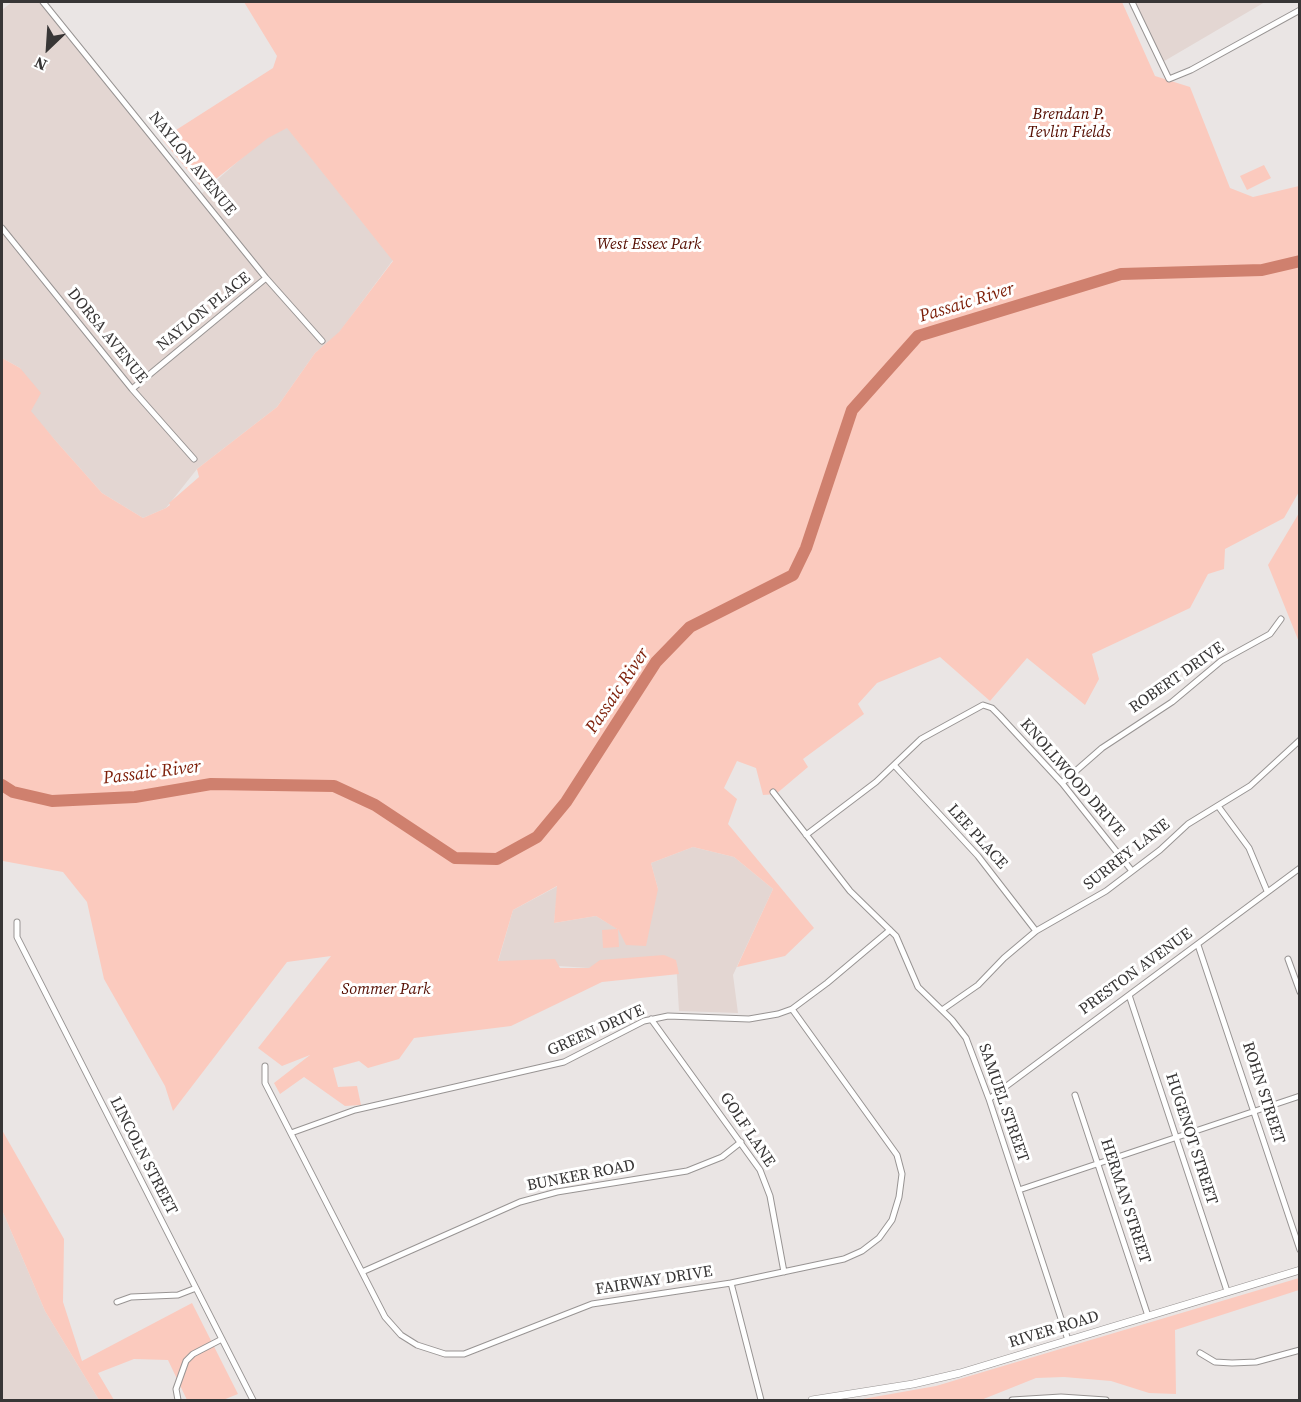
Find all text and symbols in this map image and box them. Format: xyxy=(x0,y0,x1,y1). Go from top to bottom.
north arrow xyxy=(18,18,78,78)
text: N xyxy=(30,52,50,77)
park label: Brendan P. Tevlin Fields xyxy=(1027,105,1111,143)
street label: NAYLON AVENUE xyxy=(144,108,240,220)
park label: West Essex Park xyxy=(597,235,701,255)
street label: NAYLON PLACE xyxy=(153,268,255,356)
water label: Passaic River xyxy=(917,278,1017,328)
street label: DORSA AVENUE xyxy=(63,285,151,387)
street label: ROBERT DRIVE xyxy=(1126,638,1228,718)
water label: Passaic River xyxy=(582,644,654,738)
street label: KNOLLWOOD DRIVE xyxy=(1016,715,1128,841)
water label: Passaic River xyxy=(102,756,202,790)
street label: LEE PLACE xyxy=(943,801,1011,873)
street label: SURREY LANE xyxy=(1080,815,1174,895)
street label: PRESTON AVENUE xyxy=(1076,925,1196,1019)
park label: Sommer Park xyxy=(342,980,430,1000)
street label: GREEN DRIVE xyxy=(545,1001,647,1061)
street label: ROHN STREET xyxy=(1237,1040,1289,1146)
street label: SAMUEL STREET xyxy=(974,1041,1032,1165)
street label: HUGENOT STREET xyxy=(1161,1071,1221,1207)
street label: GOLF LANE xyxy=(715,1089,779,1171)
street label: LINCOLN STREET xyxy=(105,1094,181,1218)
street label: HERMAN STREET xyxy=(1096,1136,1154,1266)
street label: BUNKER ROAD xyxy=(525,1156,637,1196)
street label: FAIRWAY DRIVE xyxy=(594,1262,714,1300)
street label: RIVER ROAD xyxy=(1006,1307,1102,1353)

